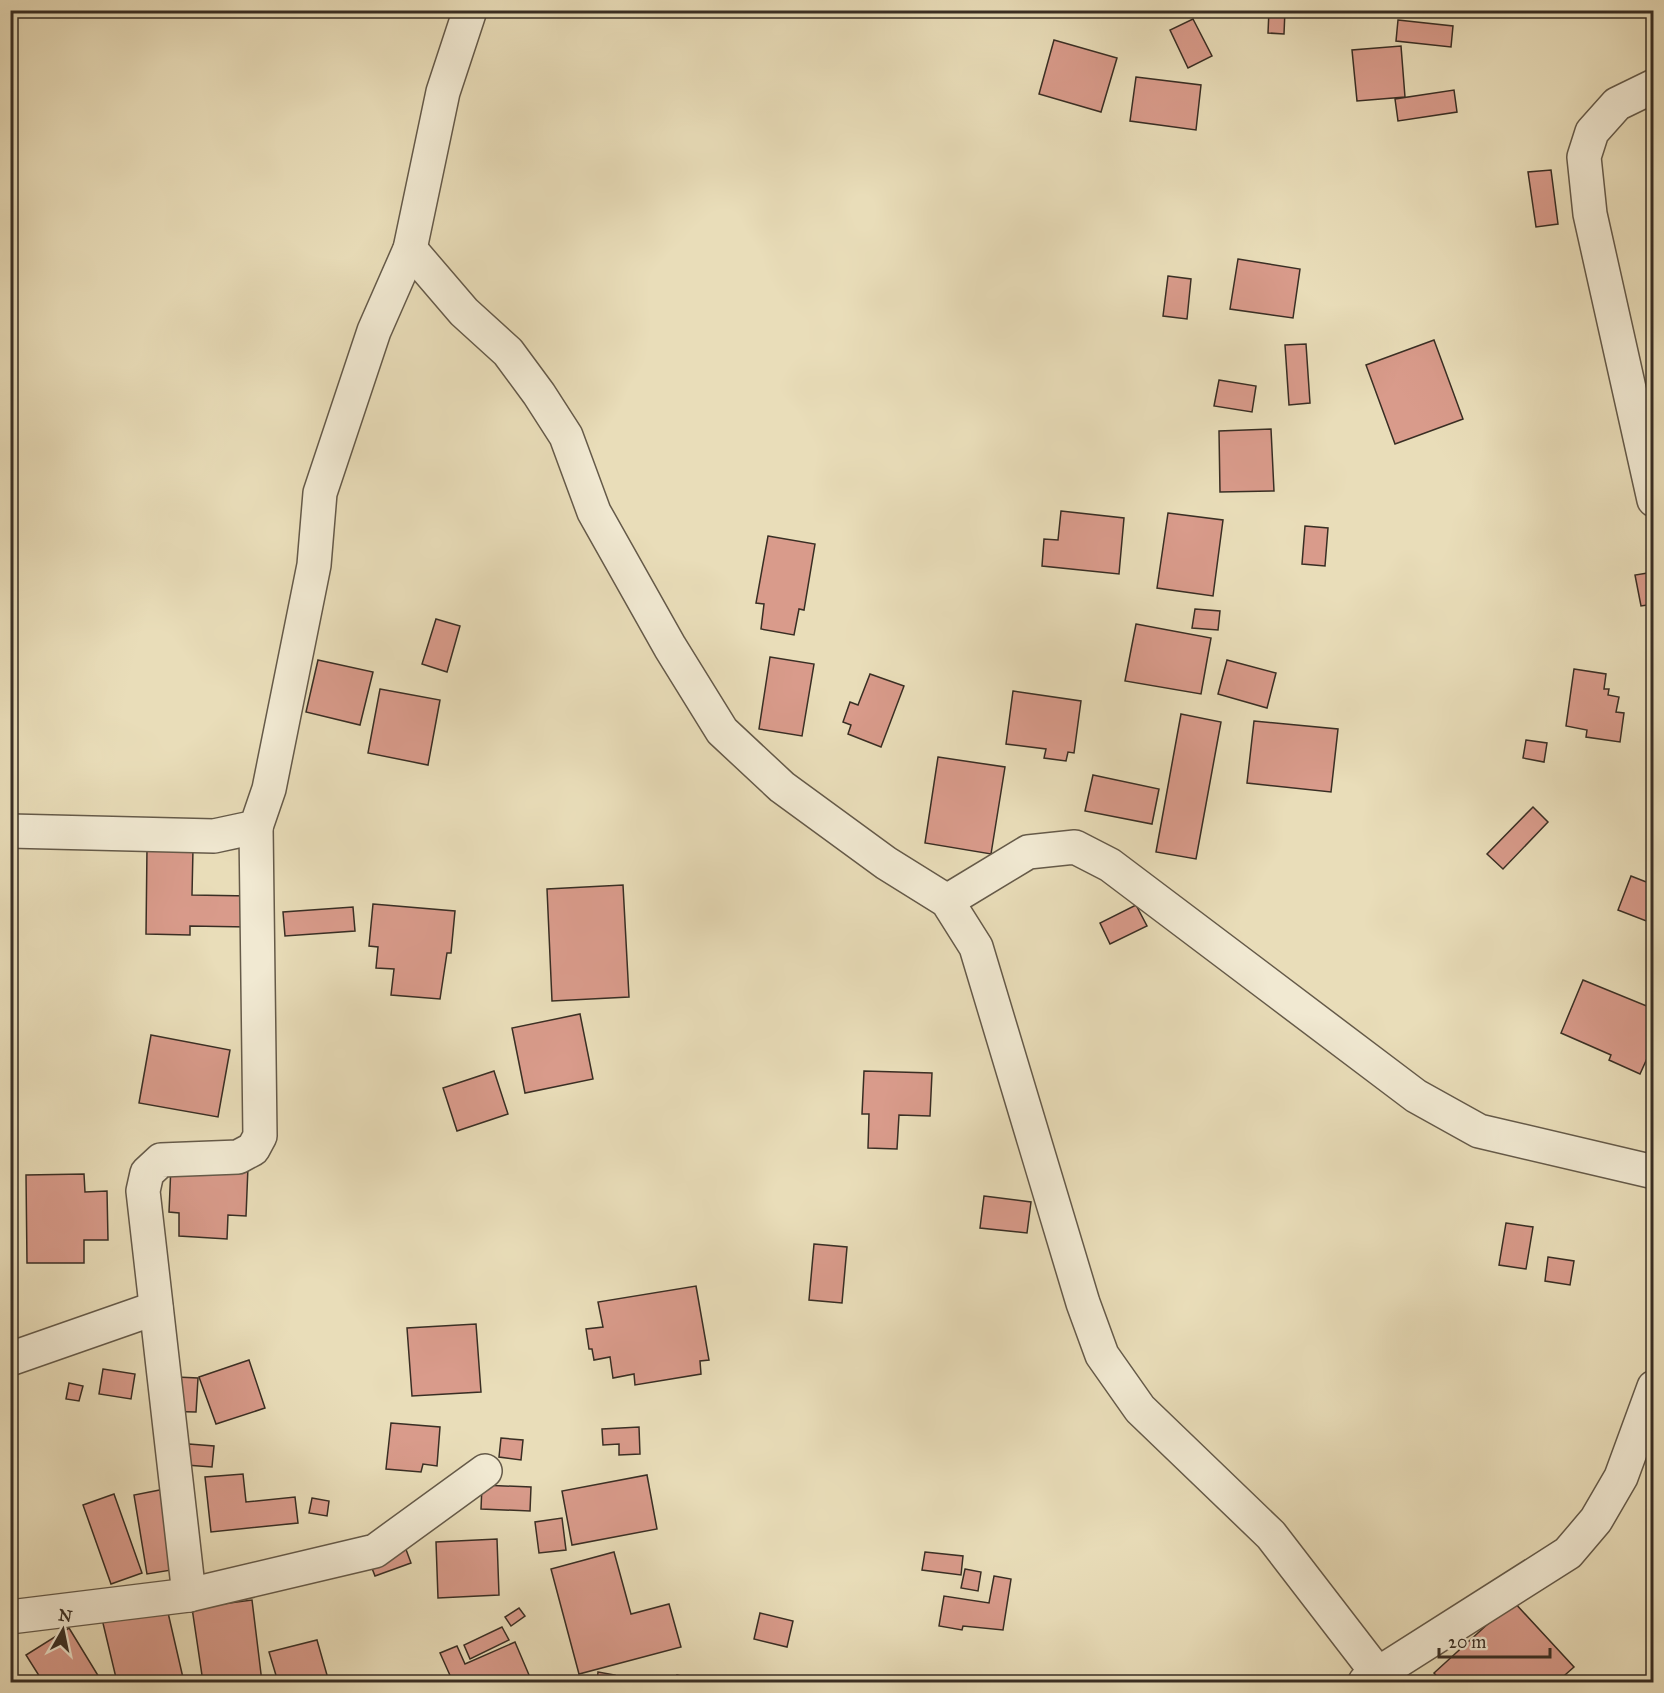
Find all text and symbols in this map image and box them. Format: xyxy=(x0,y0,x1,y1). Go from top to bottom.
north arrow xyxy=(33,1600,93,1660)
text: N xyxy=(57,1605,74,1626)
scale bar xyxy=(1439,1621,1550,1659)
text: 20 m xyxy=(1448,1631,1486,1653)

